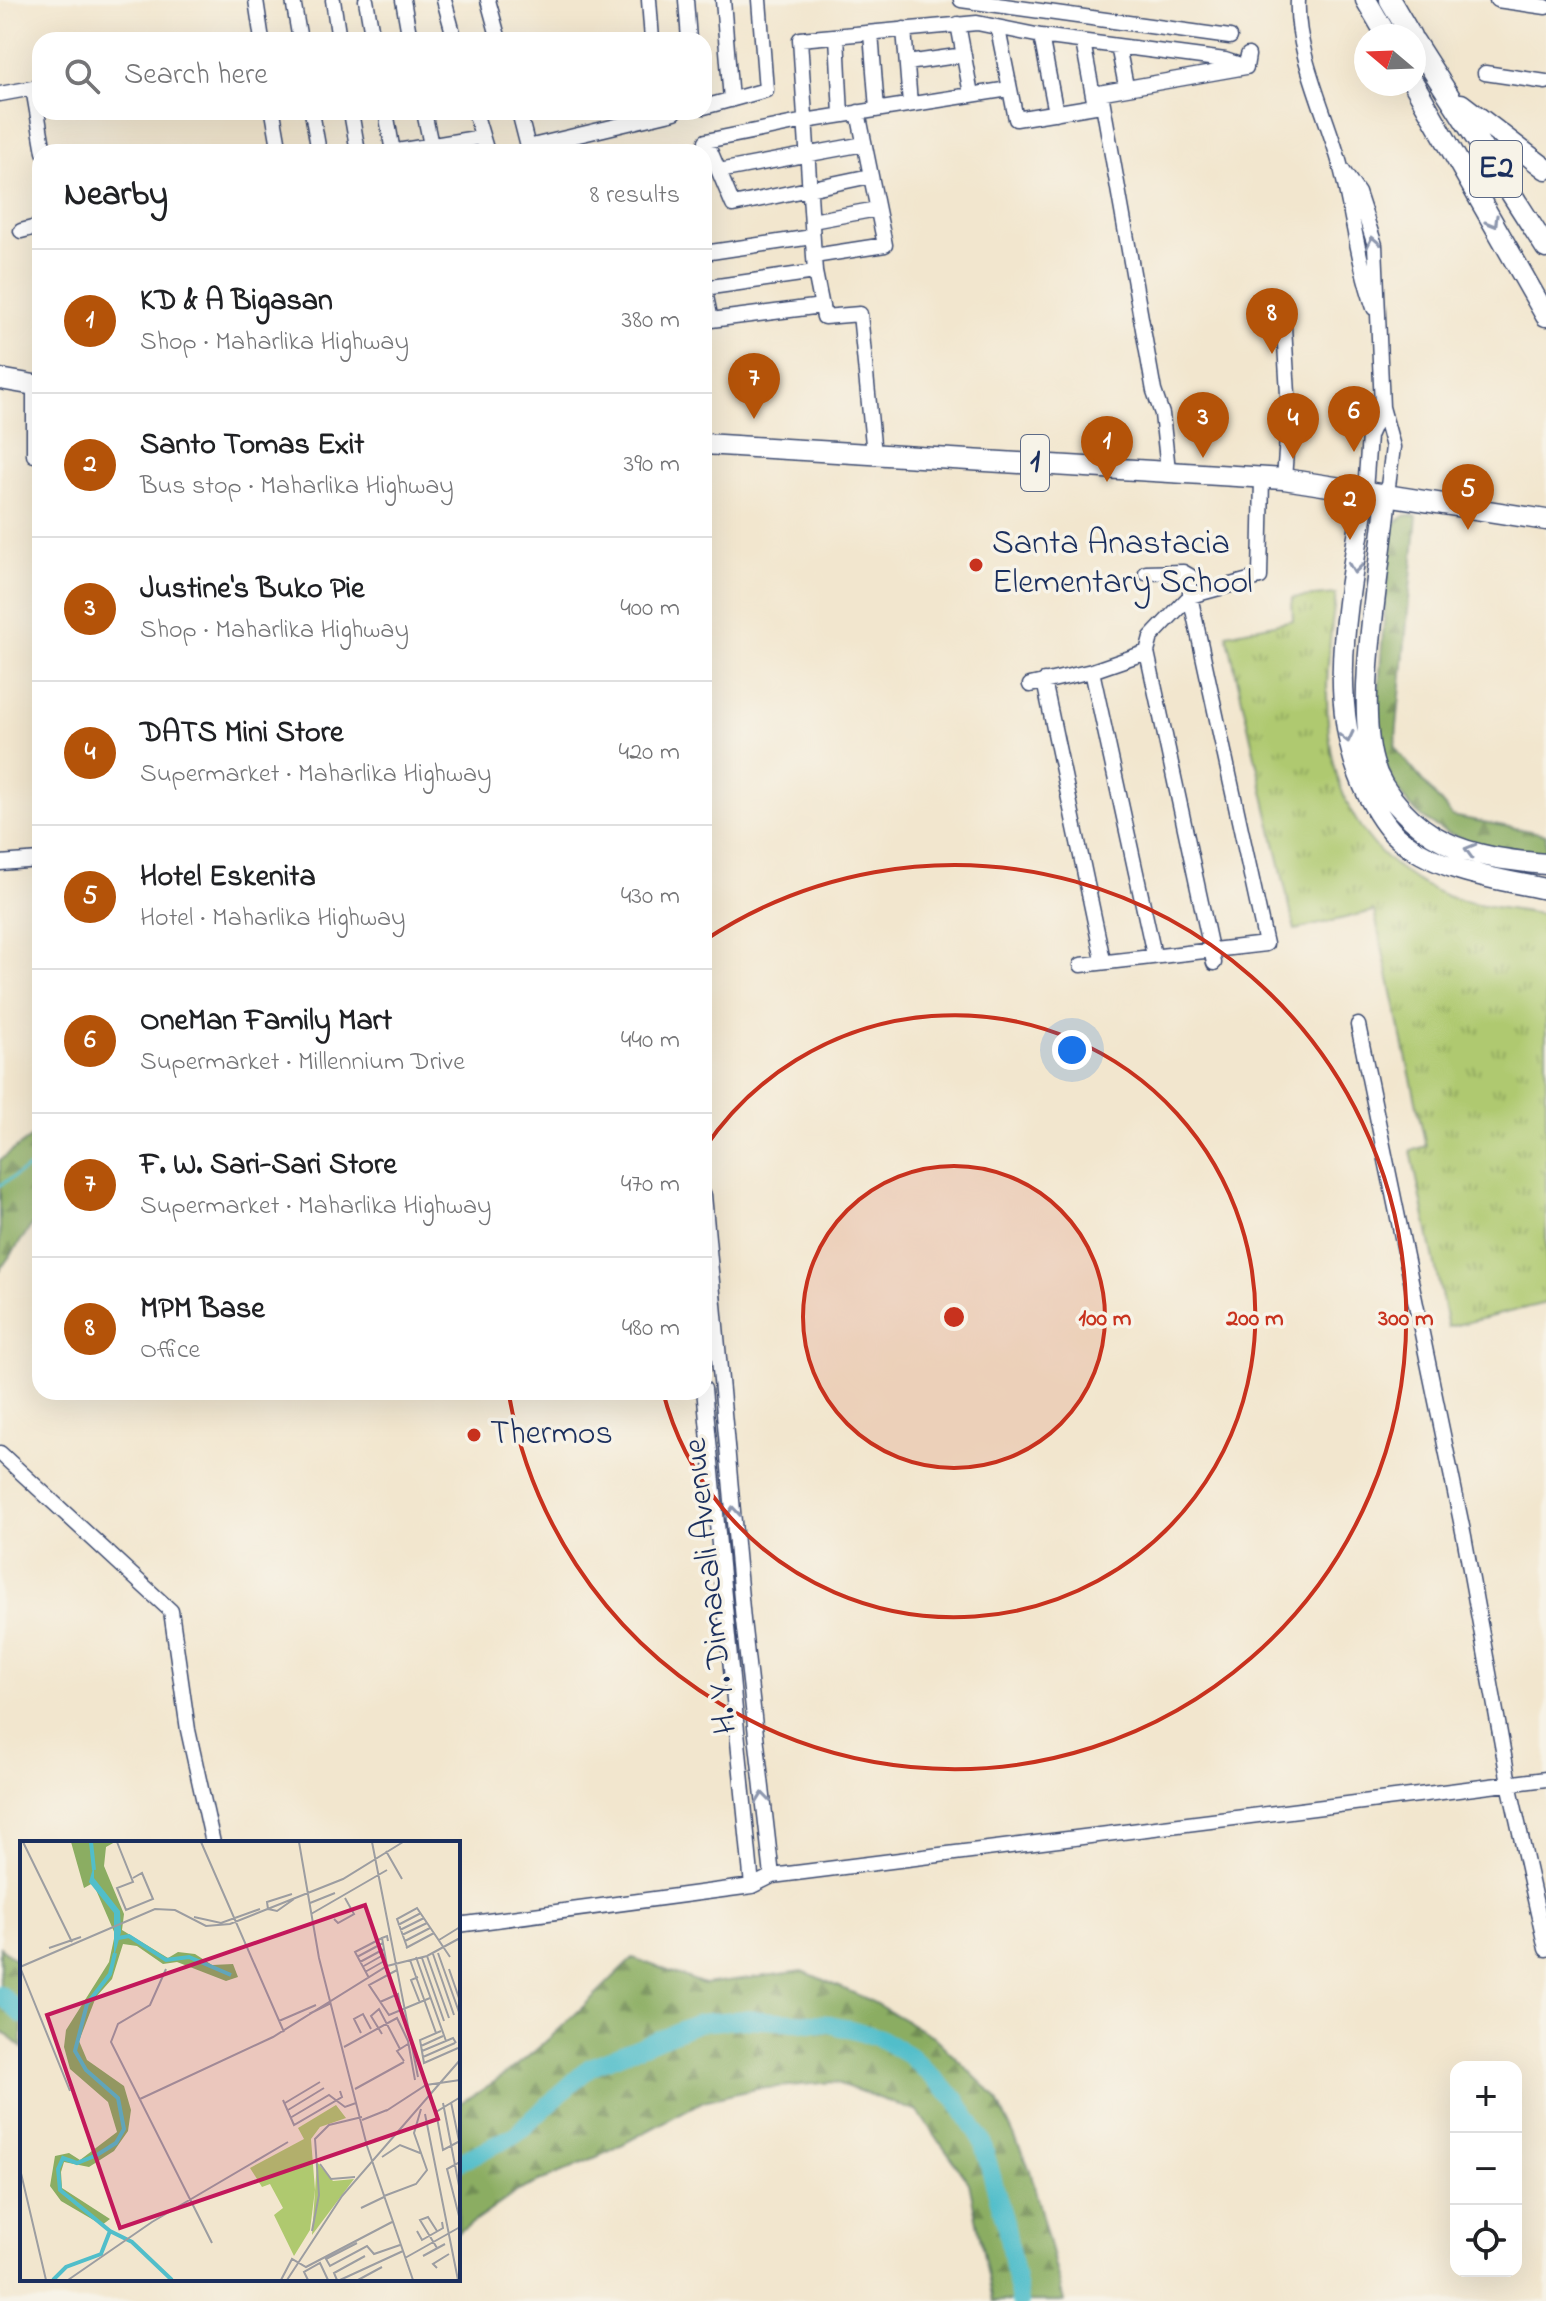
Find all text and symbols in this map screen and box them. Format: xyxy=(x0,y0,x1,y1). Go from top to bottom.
north arrow xyxy=(1354,24,1426,96)
search box xyxy=(32,32,712,120)
icon: search xyxy=(60,54,104,98)
text: Search here xyxy=(124,54,268,98)
road number: E2 xyxy=(1470,141,1522,197)
text: Nearby xyxy=(64,171,168,221)
text: 8 results xyxy=(590,177,680,215)
one-way arrow xyxy=(1483,213,1499,228)
one-way arrow xyxy=(1365,235,1382,249)
text: KD & A Bigasan xyxy=(140,280,333,324)
pin: 8 xyxy=(1246,288,1298,354)
text: 1 xyxy=(86,302,94,340)
text: 380 m xyxy=(622,302,680,340)
text: Shop · Maharlika Highway xyxy=(140,324,409,362)
pin: 7 xyxy=(728,353,780,419)
pin: 6 xyxy=(1328,386,1380,452)
pin: 3 xyxy=(1177,392,1229,458)
pin: 4 xyxy=(1267,393,1319,459)
pin: 1 xyxy=(1081,416,1133,482)
text: Santo Tomas Exit xyxy=(140,424,364,468)
road number: 1 xyxy=(1021,435,1049,491)
text: 2 xyxy=(84,446,96,484)
text: 390 m xyxy=(624,446,680,484)
pin: 5 xyxy=(1442,464,1494,530)
text: Bus stop · Maharlika Highway xyxy=(140,468,454,506)
pin: 2 xyxy=(1324,474,1376,540)
place label: Santa Anastacia Elementary School xyxy=(992,520,1253,609)
marker: Santa Anastacia Elementary School xyxy=(967,556,985,574)
one-way arrow xyxy=(1347,561,1364,575)
text: Justine's Buko Pie xyxy=(140,568,365,612)
text: 3 xyxy=(85,590,95,628)
text: 400 m xyxy=(620,590,680,628)
text: Shop · Maharlika Highway xyxy=(140,612,409,650)
text: DATS Mini Store xyxy=(140,712,343,756)
one-way arrow xyxy=(1338,730,1355,743)
text: 4 xyxy=(85,734,95,772)
text: 420 m xyxy=(618,734,680,772)
text: Supermarket · Maharlika Highway xyxy=(140,756,492,794)
one-way arrow xyxy=(1463,843,1477,859)
text: Hotel Eskenita xyxy=(140,856,316,900)
text: 5 xyxy=(83,878,97,916)
text: 430 m xyxy=(621,878,680,916)
text: Hotel · Maharlika Highway xyxy=(140,900,406,938)
text: OneMan Family Mart xyxy=(140,1000,392,1044)
text: 6 xyxy=(84,1022,96,1060)
text: 440 m xyxy=(621,1022,680,1060)
your location xyxy=(1052,1030,1092,1070)
text: Supermarket · Millennium Drive xyxy=(140,1044,465,1082)
text: F. W. Sari-Sari Store xyxy=(140,1144,397,1188)
text: 7 xyxy=(85,1166,95,1204)
text: 470 m xyxy=(621,1166,680,1204)
text: Supermarket · Maharlika Highway xyxy=(140,1188,492,1226)
text: MPM Base xyxy=(140,1288,265,1332)
text: 100 m xyxy=(1079,1302,1132,1337)
text: 200 m xyxy=(1225,1302,1284,1337)
text: 300 m xyxy=(1377,1302,1434,1337)
centre of rings xyxy=(940,1303,968,1331)
text: 8 xyxy=(85,1310,95,1348)
text: 480 m xyxy=(622,1310,680,1348)
text: Office xyxy=(140,1332,200,1370)
place label: Thermos xyxy=(490,1410,613,1460)
marker: Thermos xyxy=(465,1426,483,1444)
street label: H. Y. Dimacali Avenue xyxy=(672,1435,752,1737)
one-way arrow xyxy=(725,1505,742,1518)
one-way arrow xyxy=(755,1791,772,1804)
inset map xyxy=(20,1841,460,2281)
map controls xyxy=(1450,2061,1522,2277)
button: + xyxy=(1450,2061,1522,2133)
button: − xyxy=(1450,2133,1522,2205)
button: locate xyxy=(1450,2205,1522,2277)

